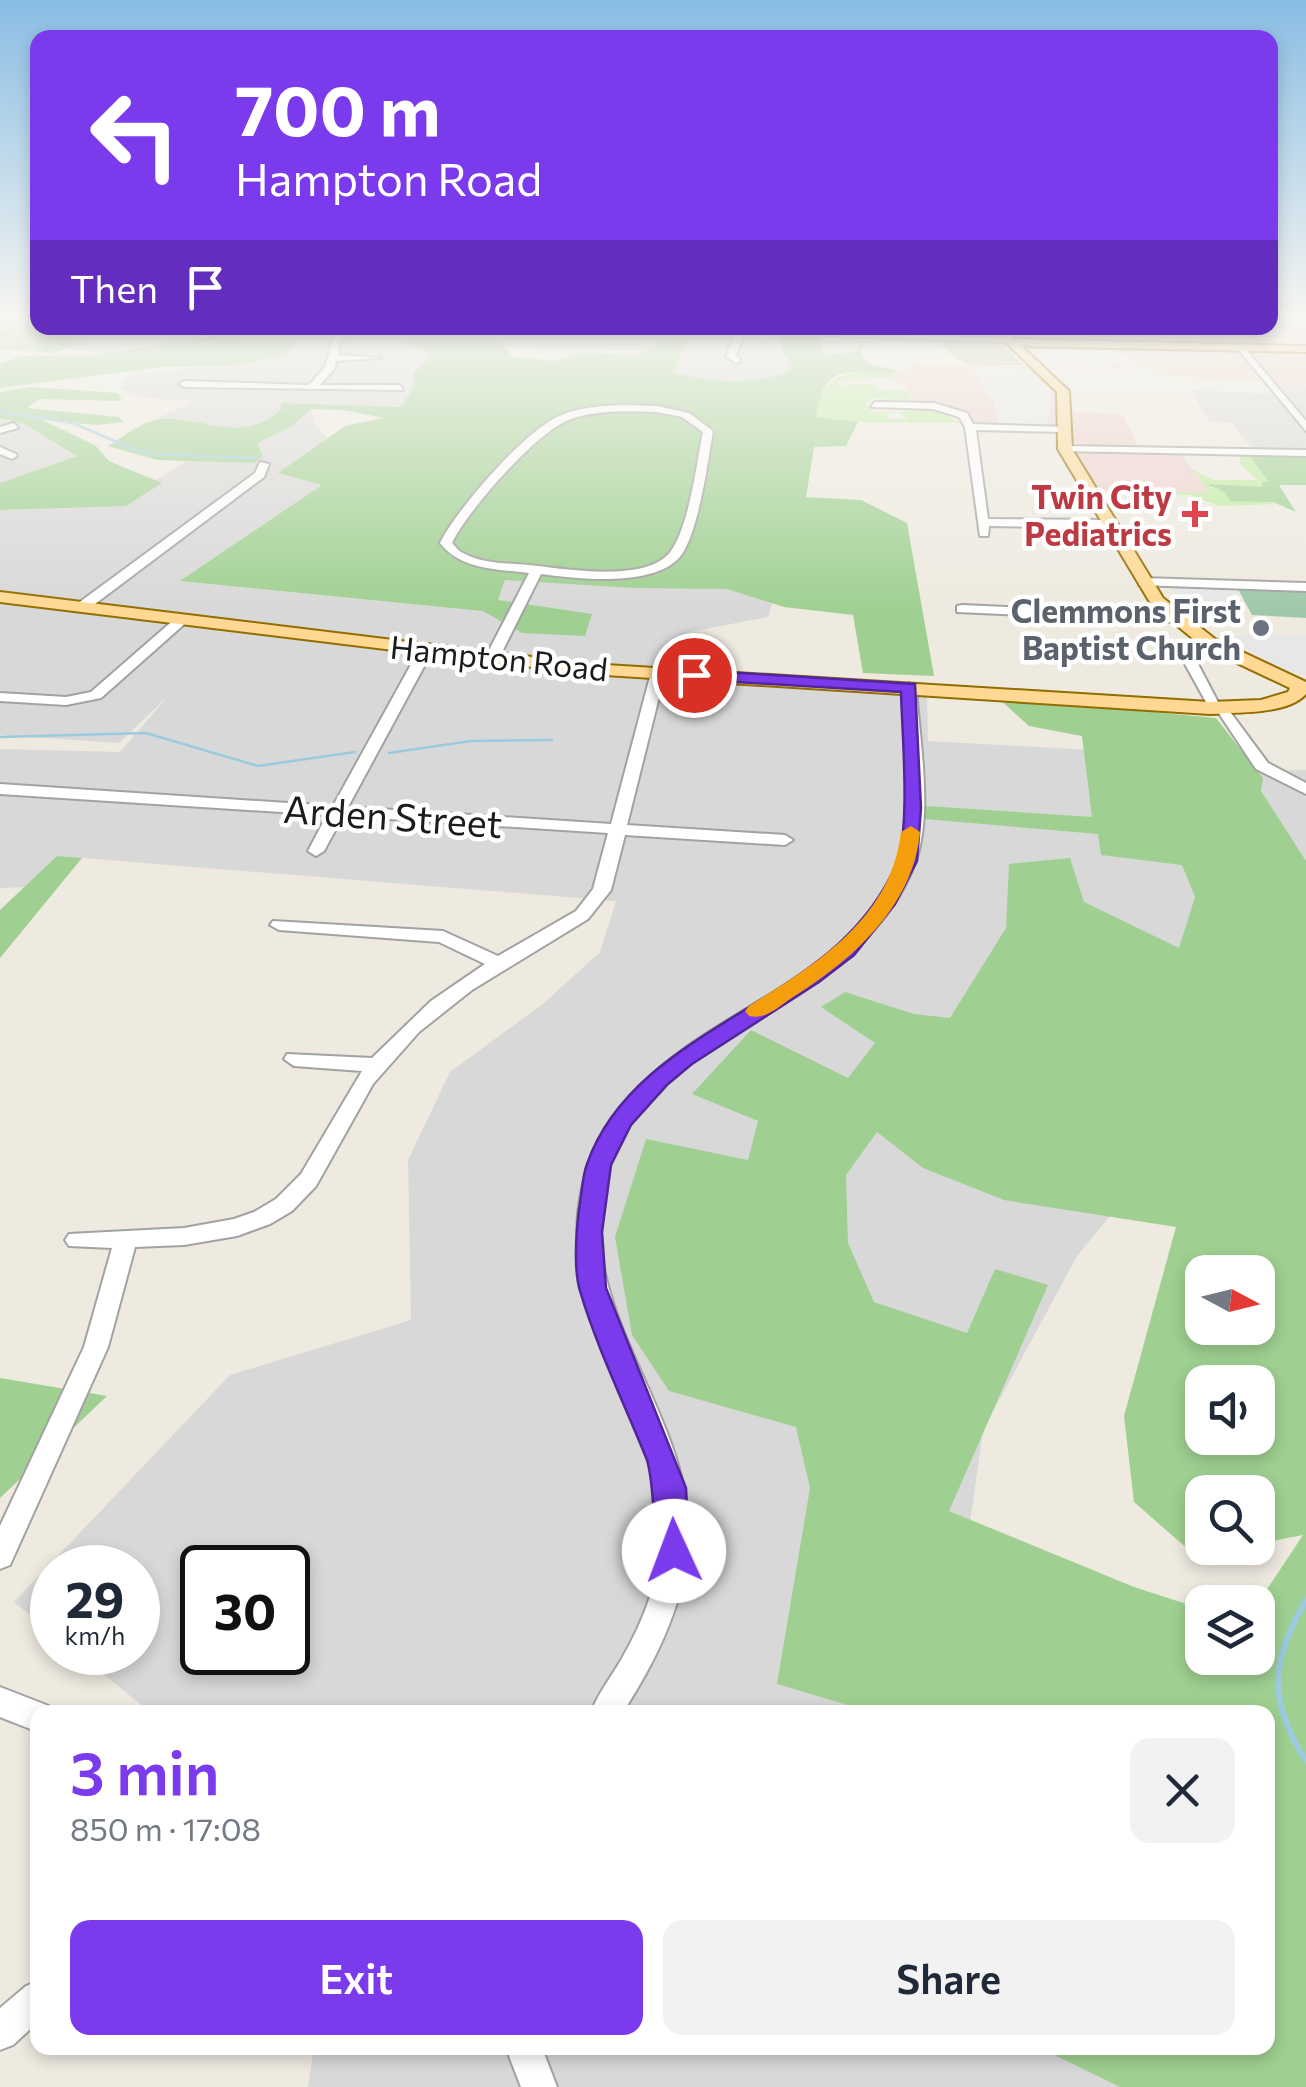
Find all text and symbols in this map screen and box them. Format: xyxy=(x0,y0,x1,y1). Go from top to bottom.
text: 700 m xyxy=(235,65,441,150)
icon: left xyxy=(70,70,200,200)
text: Hampton Road xyxy=(235,150,542,205)
icon: arrive xyxy=(178,260,233,315)
text: Then xyxy=(70,264,158,311)
place label: Twin City Pediatrics xyxy=(1024,476,1172,553)
marker: Twin City Pediatrics xyxy=(1182,501,1208,527)
place label: Clemmons First Baptist Church xyxy=(1011,590,1241,667)
marker: Clemmons First Baptist Church xyxy=(1250,617,1272,639)
street label: Hampton Road xyxy=(388,626,610,688)
pin xyxy=(652,633,737,718)
icon: arrive xyxy=(667,648,722,703)
street label: Arden Street xyxy=(282,784,504,846)
north arrow xyxy=(1185,1255,1275,1345)
map controls xyxy=(1185,1255,1275,1675)
button: sound xyxy=(1185,1365,1275,1455)
button: search xyxy=(1185,1475,1275,1565)
position arrow xyxy=(622,1499,726,1603)
speed limit sign: 30 xyxy=(180,1545,310,1675)
text: 29 xyxy=(65,1567,124,1628)
button: layers xyxy=(1185,1585,1275,1675)
text: km/h xyxy=(65,1620,125,1650)
text: 3 min xyxy=(70,1734,219,1807)
button: close xyxy=(1130,1738,1235,1843)
text: 850 m · 17:08 xyxy=(70,1808,261,1848)
button: Exit xyxy=(70,1920,643,2035)
button: Share xyxy=(663,1920,1235,2035)

